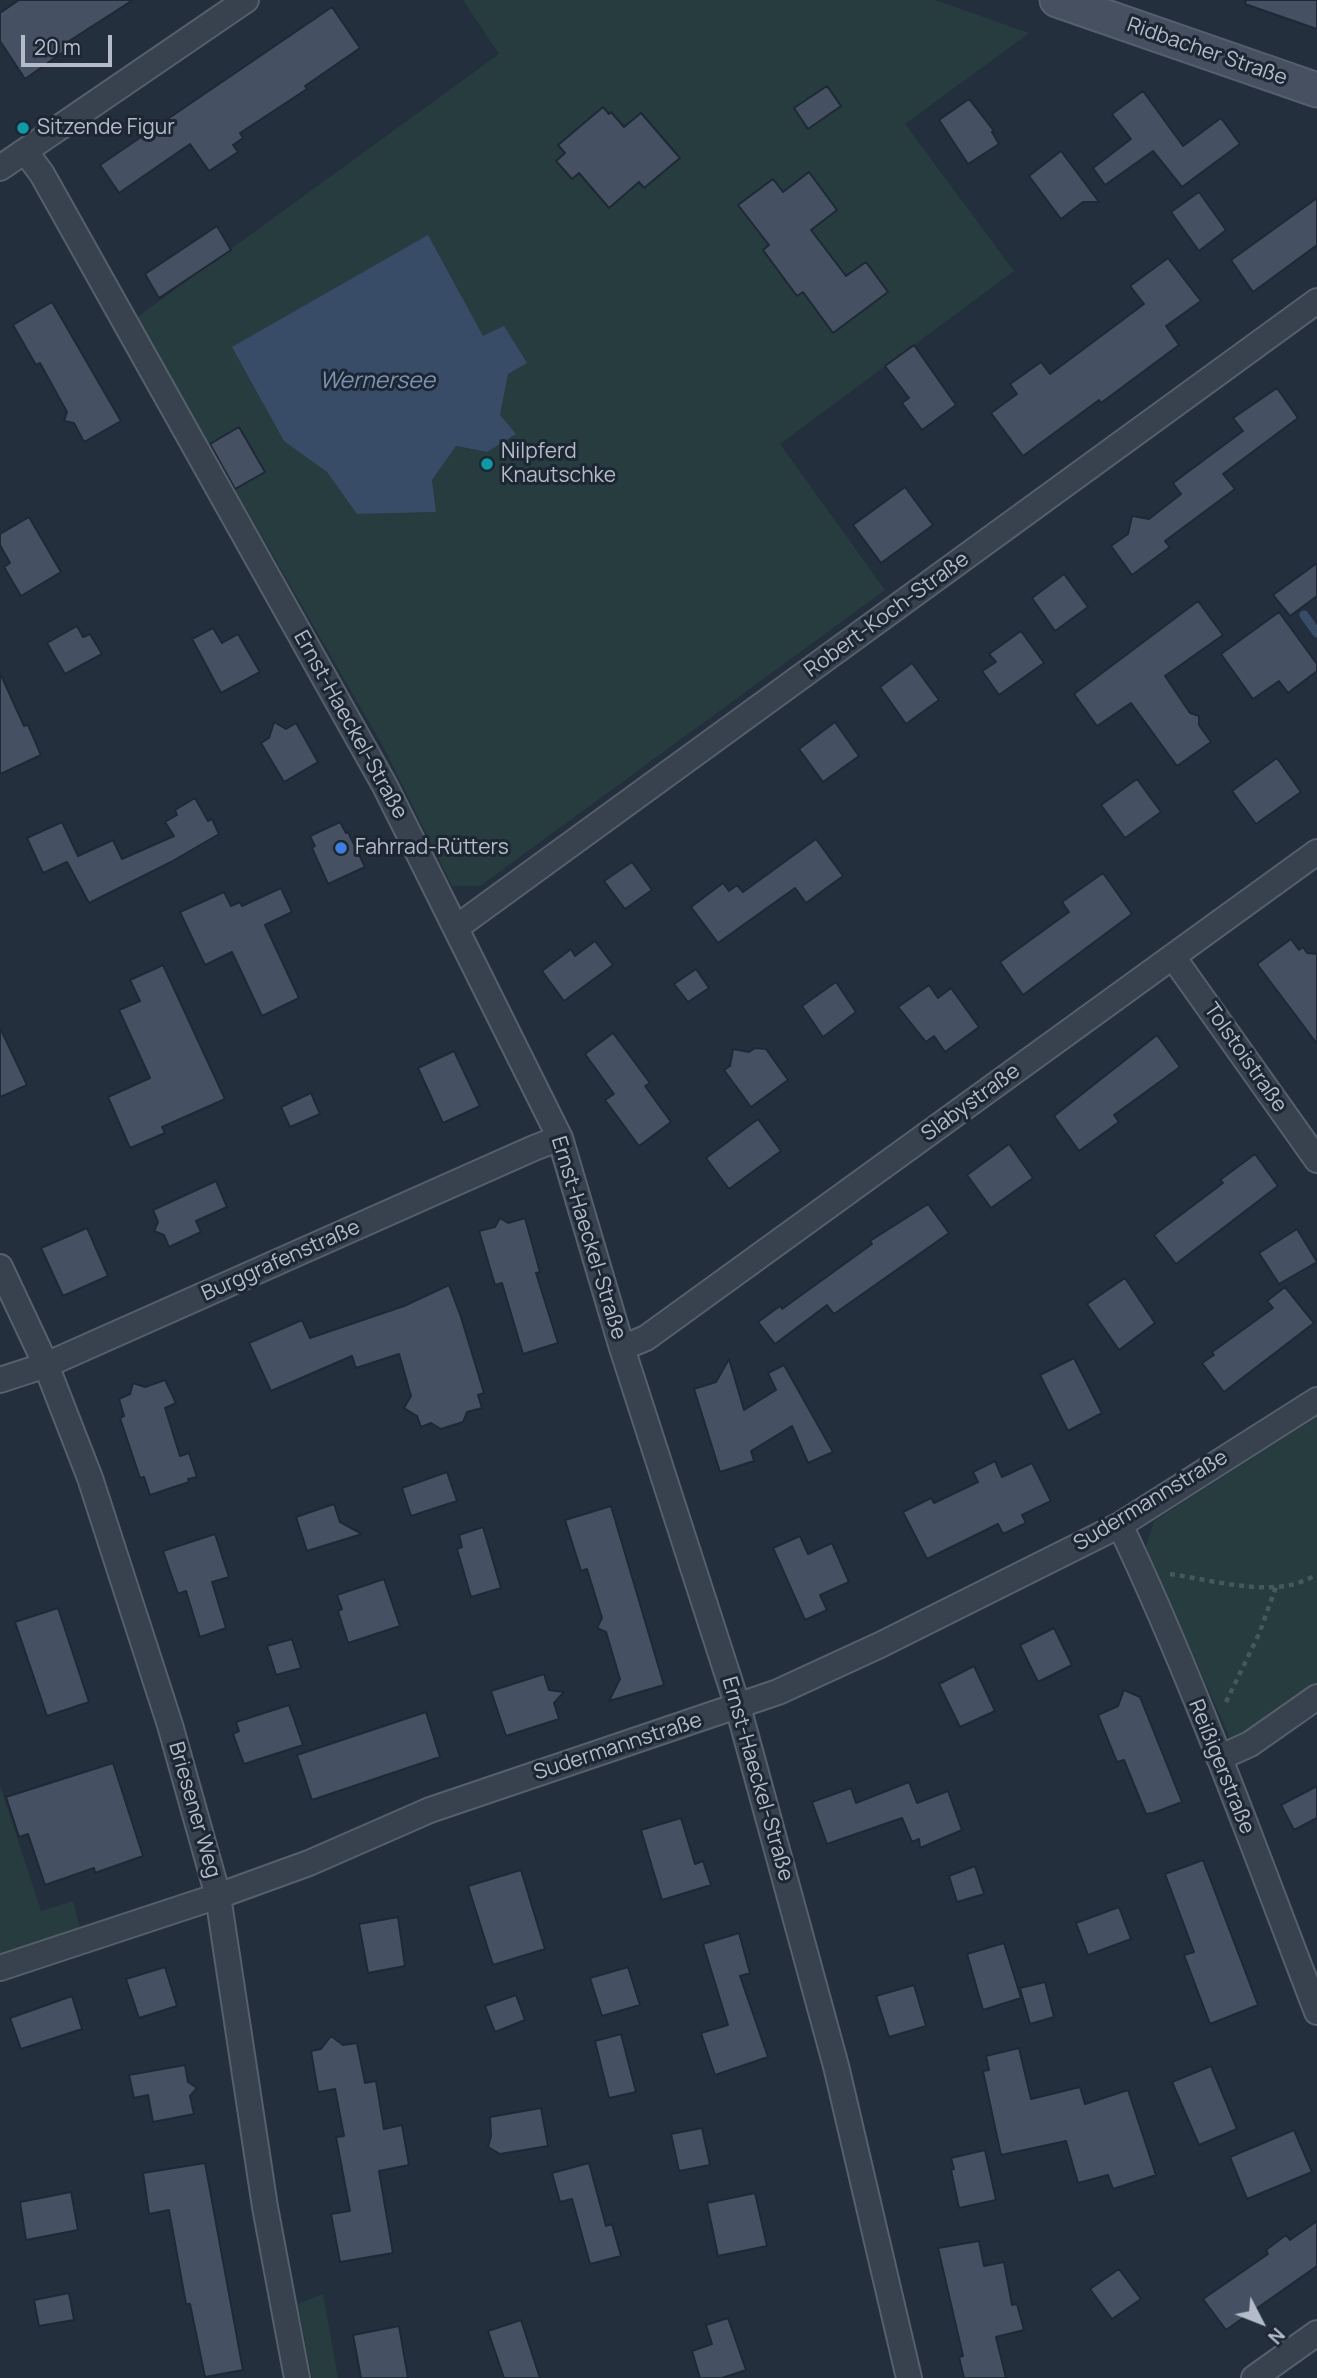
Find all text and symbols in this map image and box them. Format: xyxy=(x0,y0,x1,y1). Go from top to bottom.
street label: Ridbacher Straße xyxy=(1124,13,1290,91)
scale bar xyxy=(24,21,116,65)
text: 20 m xyxy=(34,33,81,61)
place label: Sitzende Figur xyxy=(37,115,175,141)
marker: Sitzende Figur xyxy=(15,120,31,136)
water label: Wernersee xyxy=(319,368,435,396)
place label: Nilpferd Knautschke xyxy=(501,439,616,489)
marker: Nilpferd Knautschke xyxy=(479,456,495,472)
street label: Robert-Koch-Straße xyxy=(800,547,974,683)
street label: Ernst-Haeckel-Straße xyxy=(288,626,412,824)
place label: Fahrrad-Rütters xyxy=(355,835,509,861)
marker: Fahrrad-Rütters xyxy=(333,840,349,856)
street label: Tolstoistraße xyxy=(1198,999,1292,1117)
street label: Slabystraße xyxy=(917,1059,1025,1147)
street label: Ernst-Haeckel-Straße xyxy=(545,1133,631,1343)
street label: Burggrafenstraße xyxy=(198,1215,364,1307)
street label: Sudermannstraße xyxy=(1069,1445,1233,1557)
street label: Ernst-Haeckel-Straße xyxy=(716,1674,798,1884)
street label: Reißigerstraße xyxy=(1183,1696,1259,1838)
street label: Sudermannstraße xyxy=(531,1708,705,1786)
street label: Briesener Weg xyxy=(163,1739,225,1881)
north arrow xyxy=(1226,2287,1296,2357)
text: N xyxy=(1262,2322,1291,2350)

